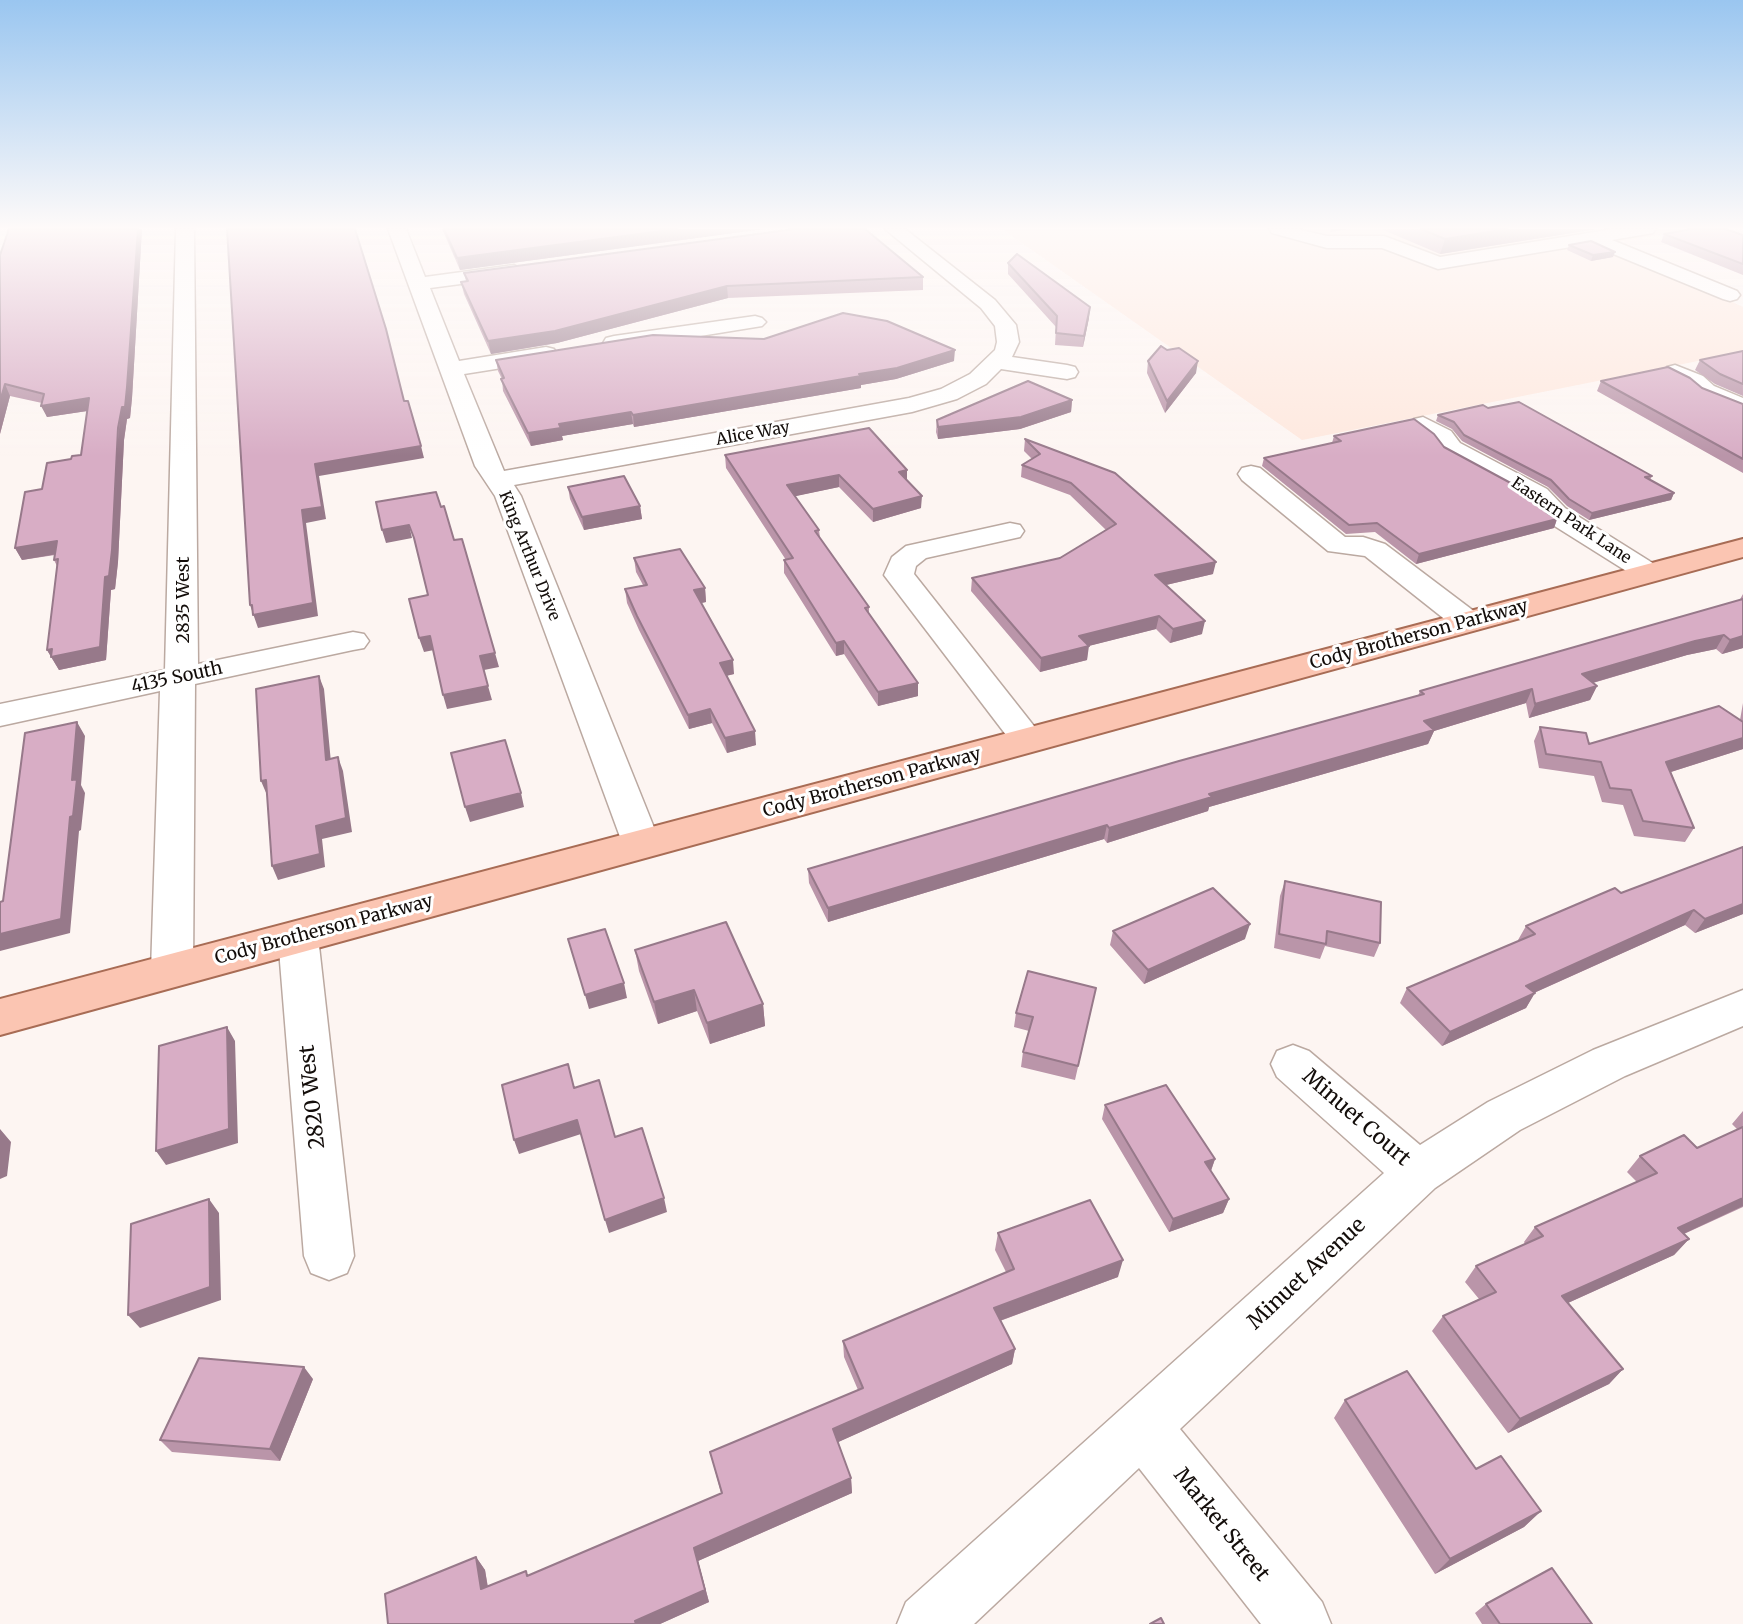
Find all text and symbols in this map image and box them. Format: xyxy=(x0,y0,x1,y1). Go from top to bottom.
street label: Alice Way xyxy=(715,418,791,450)
street label: Eastern Park Lane xyxy=(1507,474,1635,568)
street label: King Arthur Drive xyxy=(494,488,564,624)
street label: 2835 West xyxy=(173,556,195,644)
street label: Cody Brotherson Parkway xyxy=(1308,596,1530,674)
street label: 4135 South xyxy=(129,658,225,698)
street label: Cody Brotherson Parkway xyxy=(761,744,983,822)
street label: Cody Brotherson Parkway xyxy=(213,891,435,969)
street label: 2820 West xyxy=(295,1044,331,1150)
street label: Minuet Court xyxy=(1297,1064,1415,1172)
street label: Minuet Avenue xyxy=(1243,1213,1371,1335)
street label: Market Street xyxy=(1168,1463,1274,1587)

